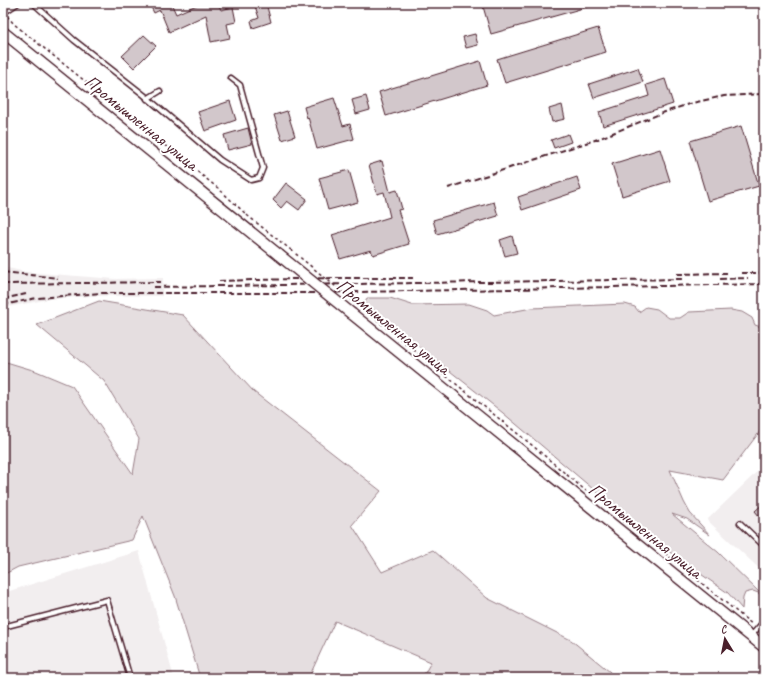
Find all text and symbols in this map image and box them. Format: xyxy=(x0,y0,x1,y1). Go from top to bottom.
street label: Промышленная улица xyxy=(80,70,205,177)
street label: Промышленная улица xyxy=(332,274,457,381)
street label: Промышленная улица xyxy=(584,478,709,585)
north arrow xyxy=(705,619,745,659)
text: С xyxy=(719,622,729,637)

